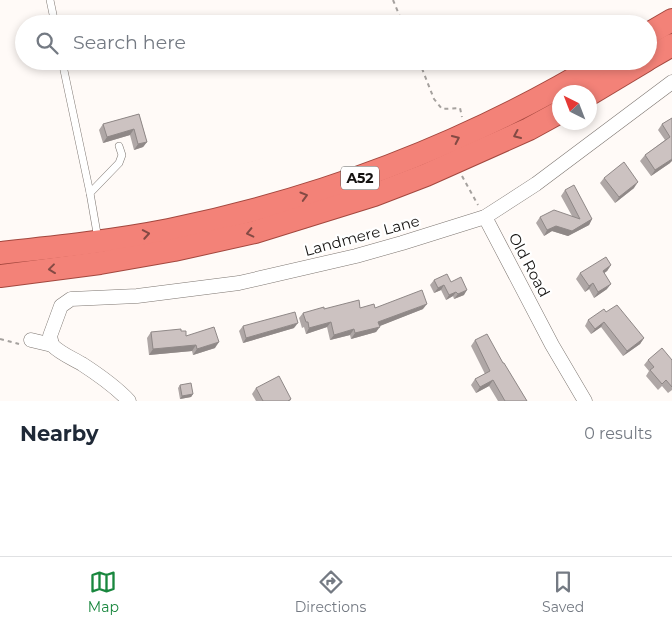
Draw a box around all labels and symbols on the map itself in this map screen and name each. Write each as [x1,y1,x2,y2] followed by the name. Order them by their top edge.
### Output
[552,85,597,130] north arrow
[513,129,522,139] one-way arrow
[451,135,460,145] one-way arrow
[341,167,379,190] road number: A52
[300,191,309,202] one-way arrow
[302,211,422,260] street label: Landmere Lane
[245,227,254,238] one-way arrow
[142,229,151,239] one-way arrow
[505,229,554,300] street label: Old Road
[48,263,56,274] one-way arrow

